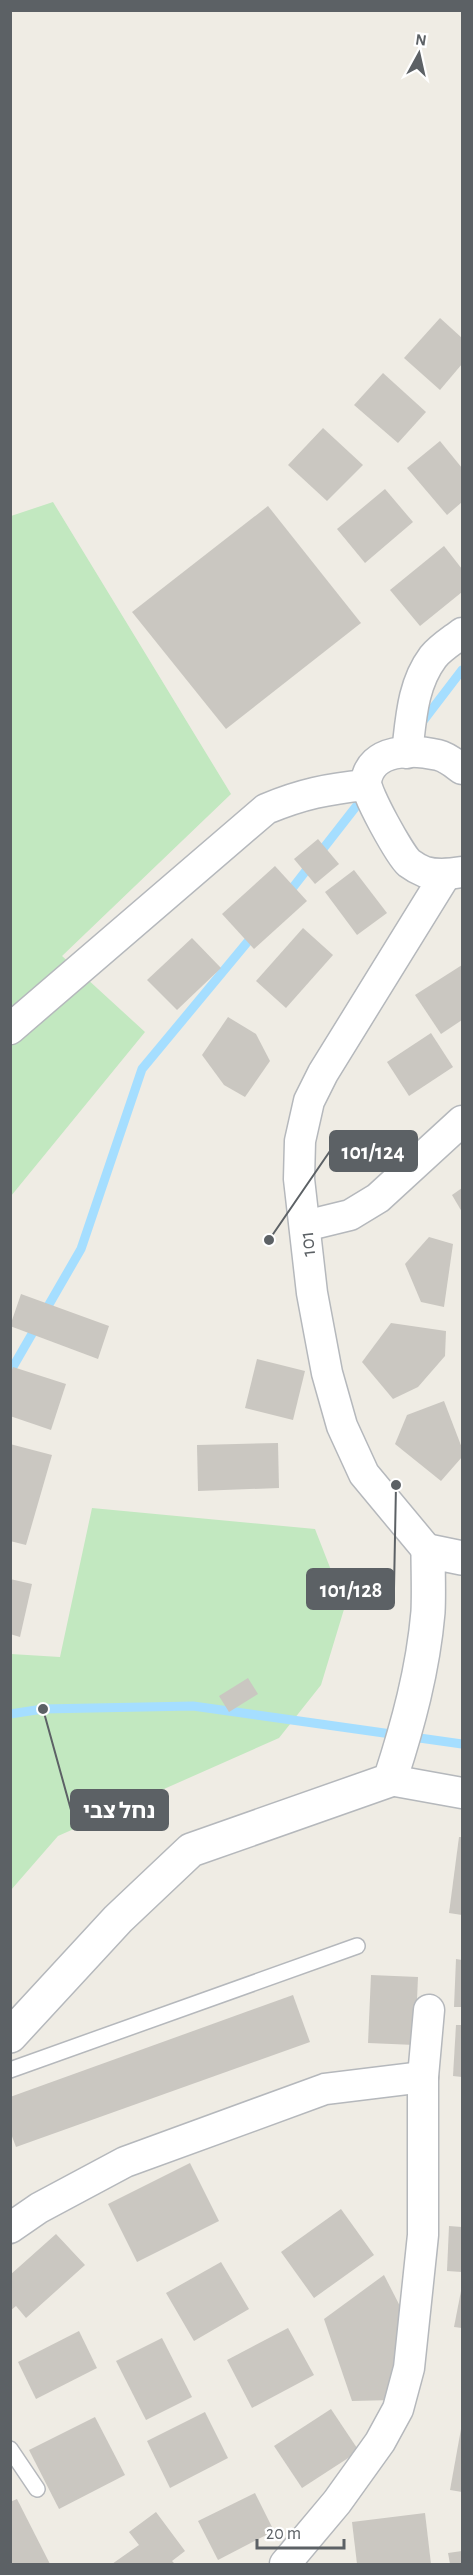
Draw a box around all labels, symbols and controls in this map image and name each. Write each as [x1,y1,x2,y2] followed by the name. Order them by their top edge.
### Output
[389,24,449,84] north arrow
[414,31,428,49] text: N
[330,1131,417,1171] callout: 101/124
[342,1141,404,1163] text: 101/124
[296,1230,319,1258] street label: 101
[307,1569,394,1609] callout: 101/128
[320,1579,382,1601] text: 101/128
[71,1790,168,1830] callout: נחל צבי
[83,1800,155,1822] text: נחל צבי
[257,2512,344,2550] scale bar
[266,2525,301,2543] text: 20 m

